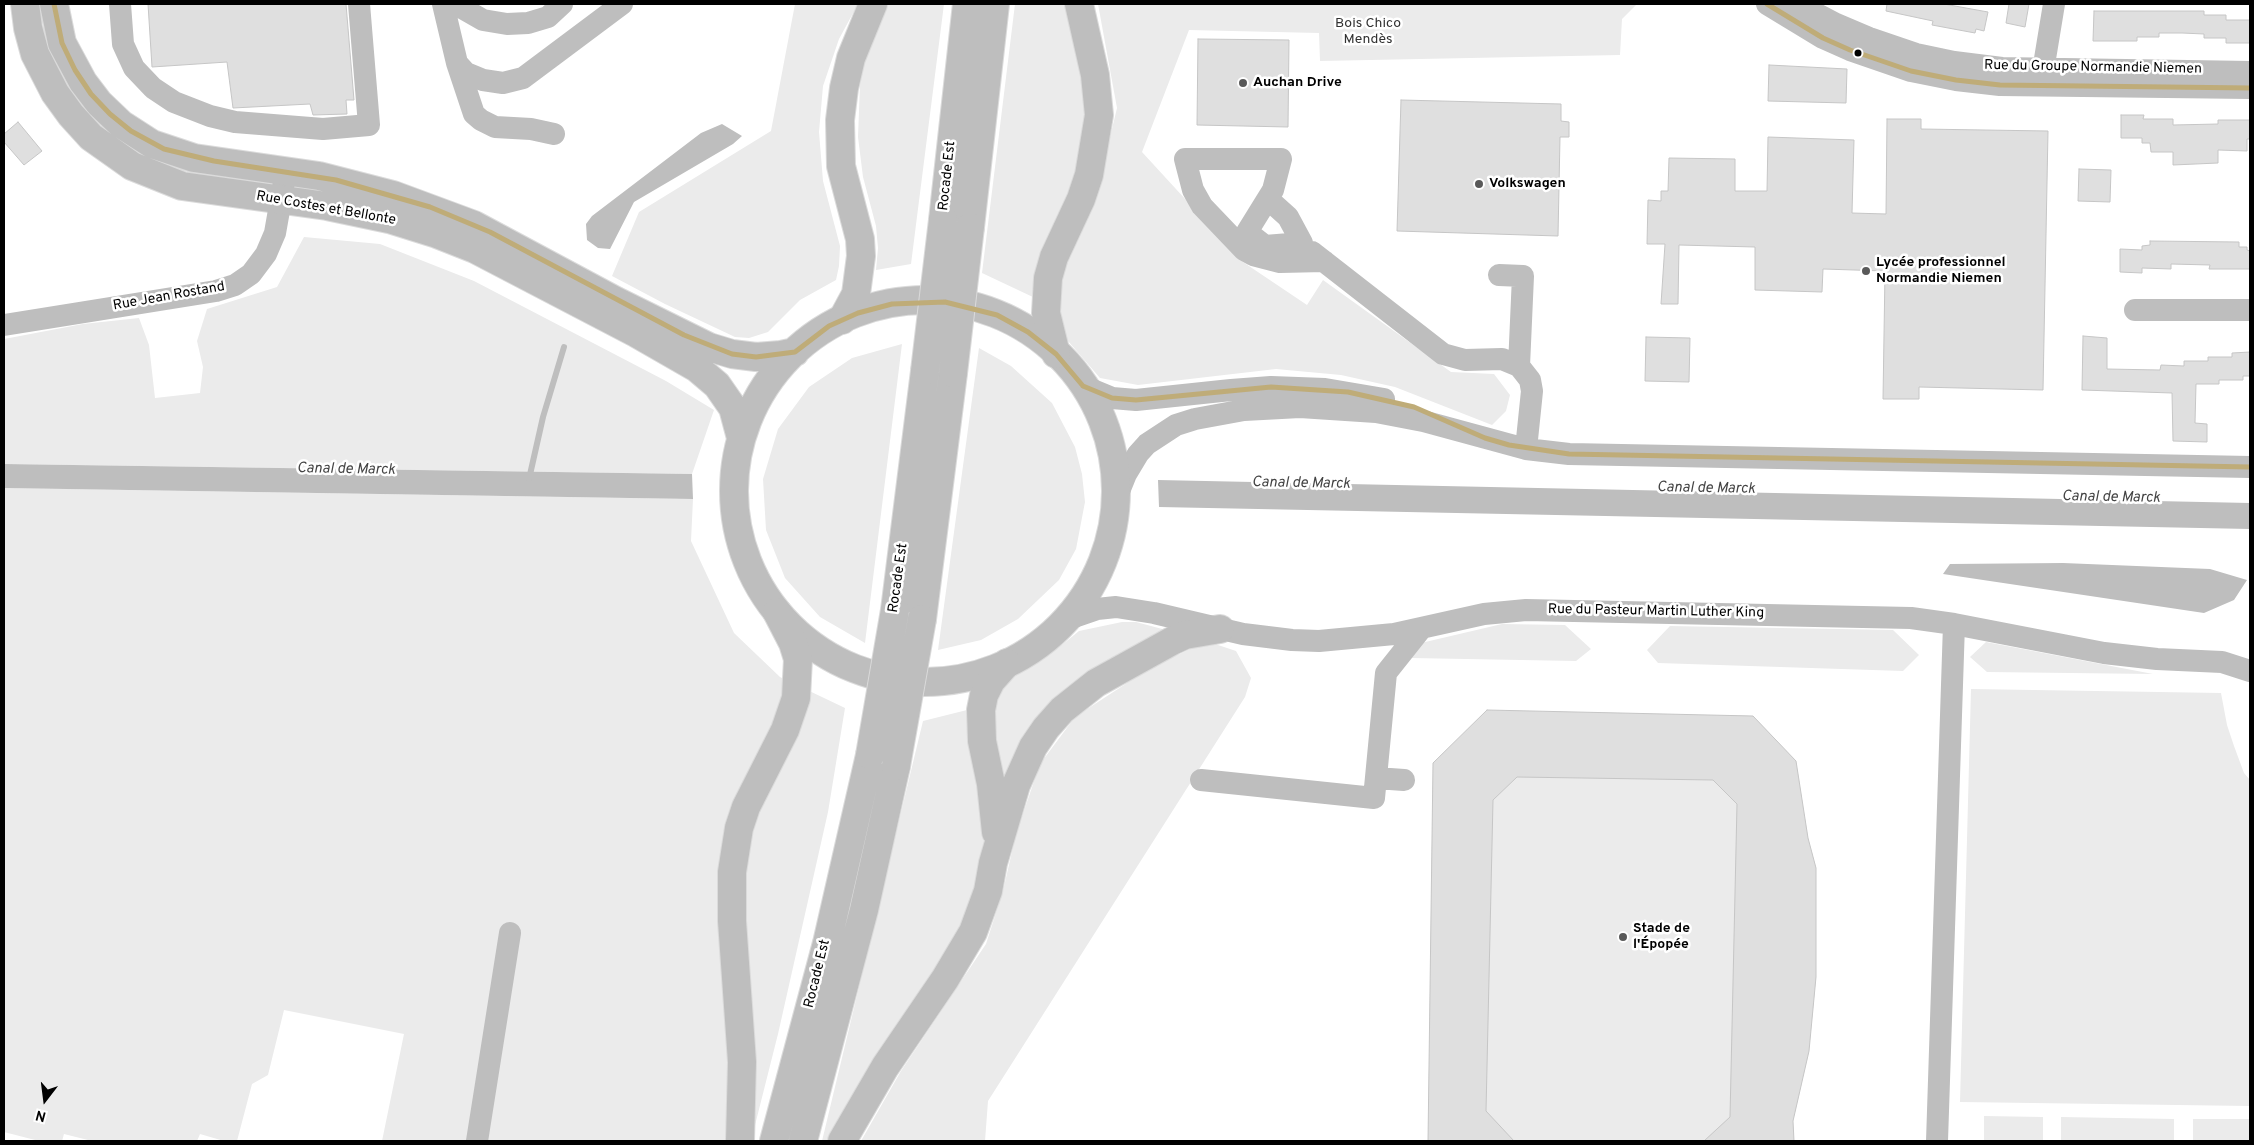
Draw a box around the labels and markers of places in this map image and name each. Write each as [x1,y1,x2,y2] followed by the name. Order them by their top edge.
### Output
[1853,48,1863,58] unlabelled marker
[1253,75,1342,91] place label: Auchan Drive
[1237,77,1249,89] marker: Auchan Drive
[1489,176,1566,192] place label: Volkswagen
[1473,178,1485,190] marker: Volkswagen
[1876,255,2006,288] place label: Lycée professionnel Normandie Niemen
[1860,265,1872,277] marker: Lycée professionnel Normandie Niemen
[1633,921,1690,954] place label: Stade de l'Épopée
[1617,931,1629,943] marker: Stade de l'Épopée

